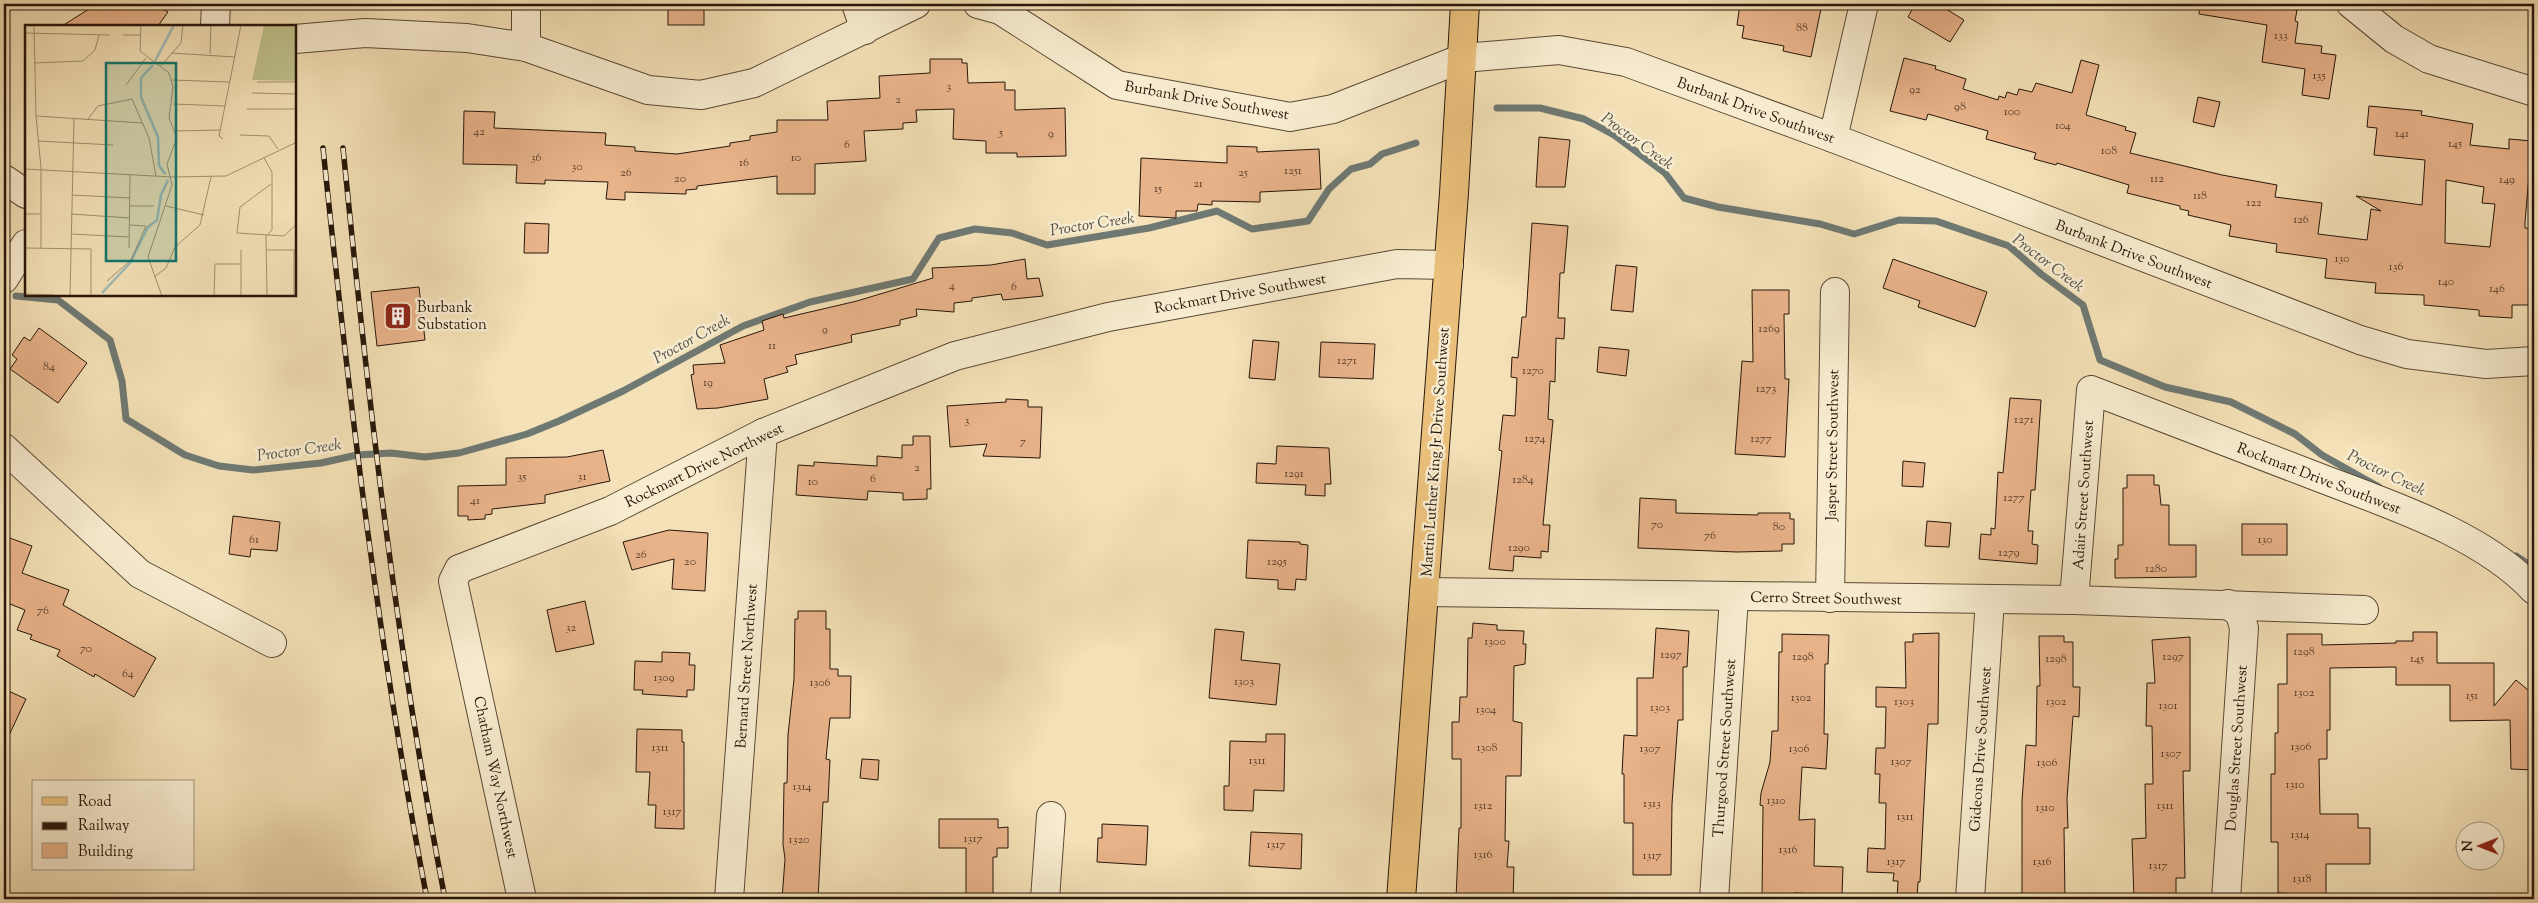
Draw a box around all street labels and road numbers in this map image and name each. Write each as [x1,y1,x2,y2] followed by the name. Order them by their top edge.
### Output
[1674,73,1837,150] street label: Burbank Drive Southwest
[1123,77,1291,126] street label: Burbank Drive Southwest
[2052,216,2215,295] street label: Burbank Drive Southwest
[1153,269,1328,320] street label: Rockmart Drive Southwest
[1417,327,1456,578] street label: Martin Luther King Jr Drive Southwest
[1822,369,1845,522] street label: Jasper Street Southwest
[622,419,787,514] street label: Rockmart Drive Northwest
[2069,419,2100,571] street label: Adair Street Southwest
[2233,438,2404,520] street label: Rockmart Drive Southwest
[731,583,764,749] street label: Bernard Street Northwest
[1750,588,1902,611] street label: Cerro Street Southwest
[1709,658,1742,838] street label: Thurgood Street Southwest
[2221,664,2254,832] street label: Douglas Street Southwest
[1965,666,1998,832] street label: Gideons Drive Southwest
[467,694,522,860] street label: Chatham Way Northwest

